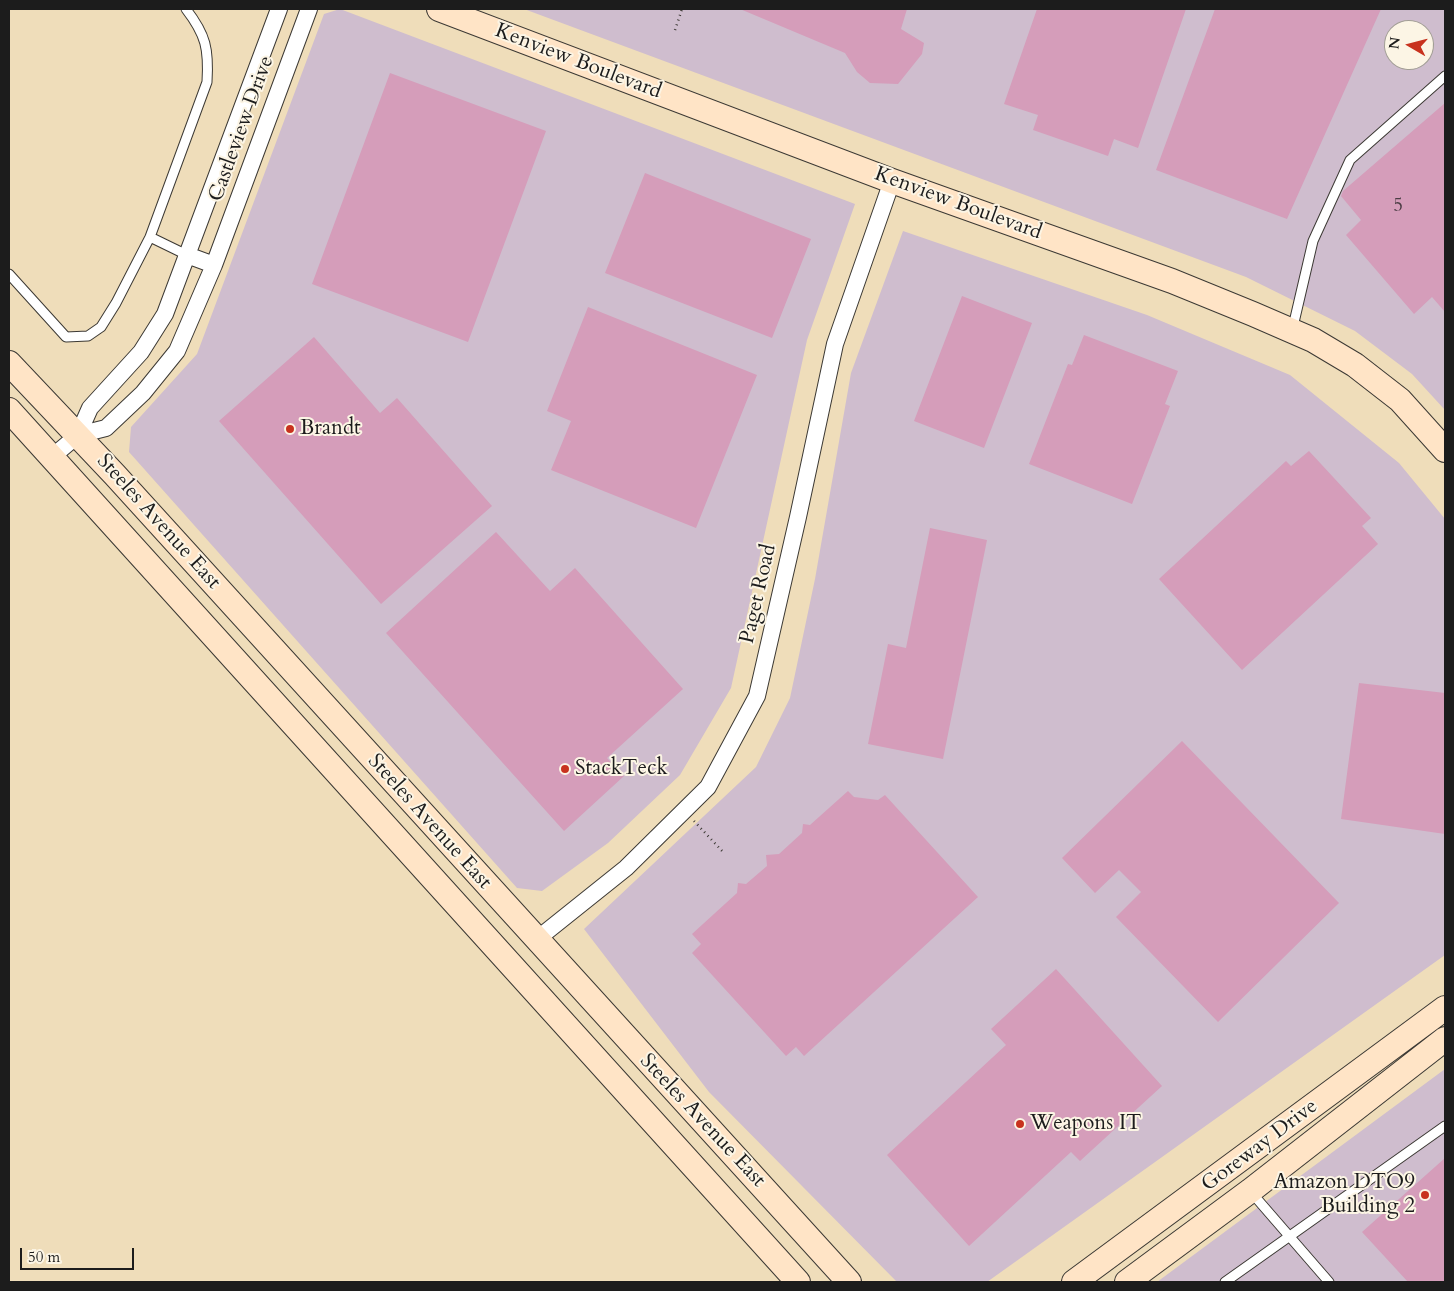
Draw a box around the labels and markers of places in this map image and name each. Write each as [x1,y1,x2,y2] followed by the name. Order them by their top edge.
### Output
[300,416,361,442] place label: Brandt
[284,423,296,435] marker: Brandt
[575,756,668,782] place label: StackTeck
[559,763,571,775] marker: StackTeck
[1030,1111,1142,1137] place label: Weapons IT
[1014,1118,1026,1130] marker: Weapons IT
[1274,1170,1415,1220] place label: Amazon DTO9 Building 2
[1419,1189,1431,1201] marker: Amazon DTO9 Building 2

